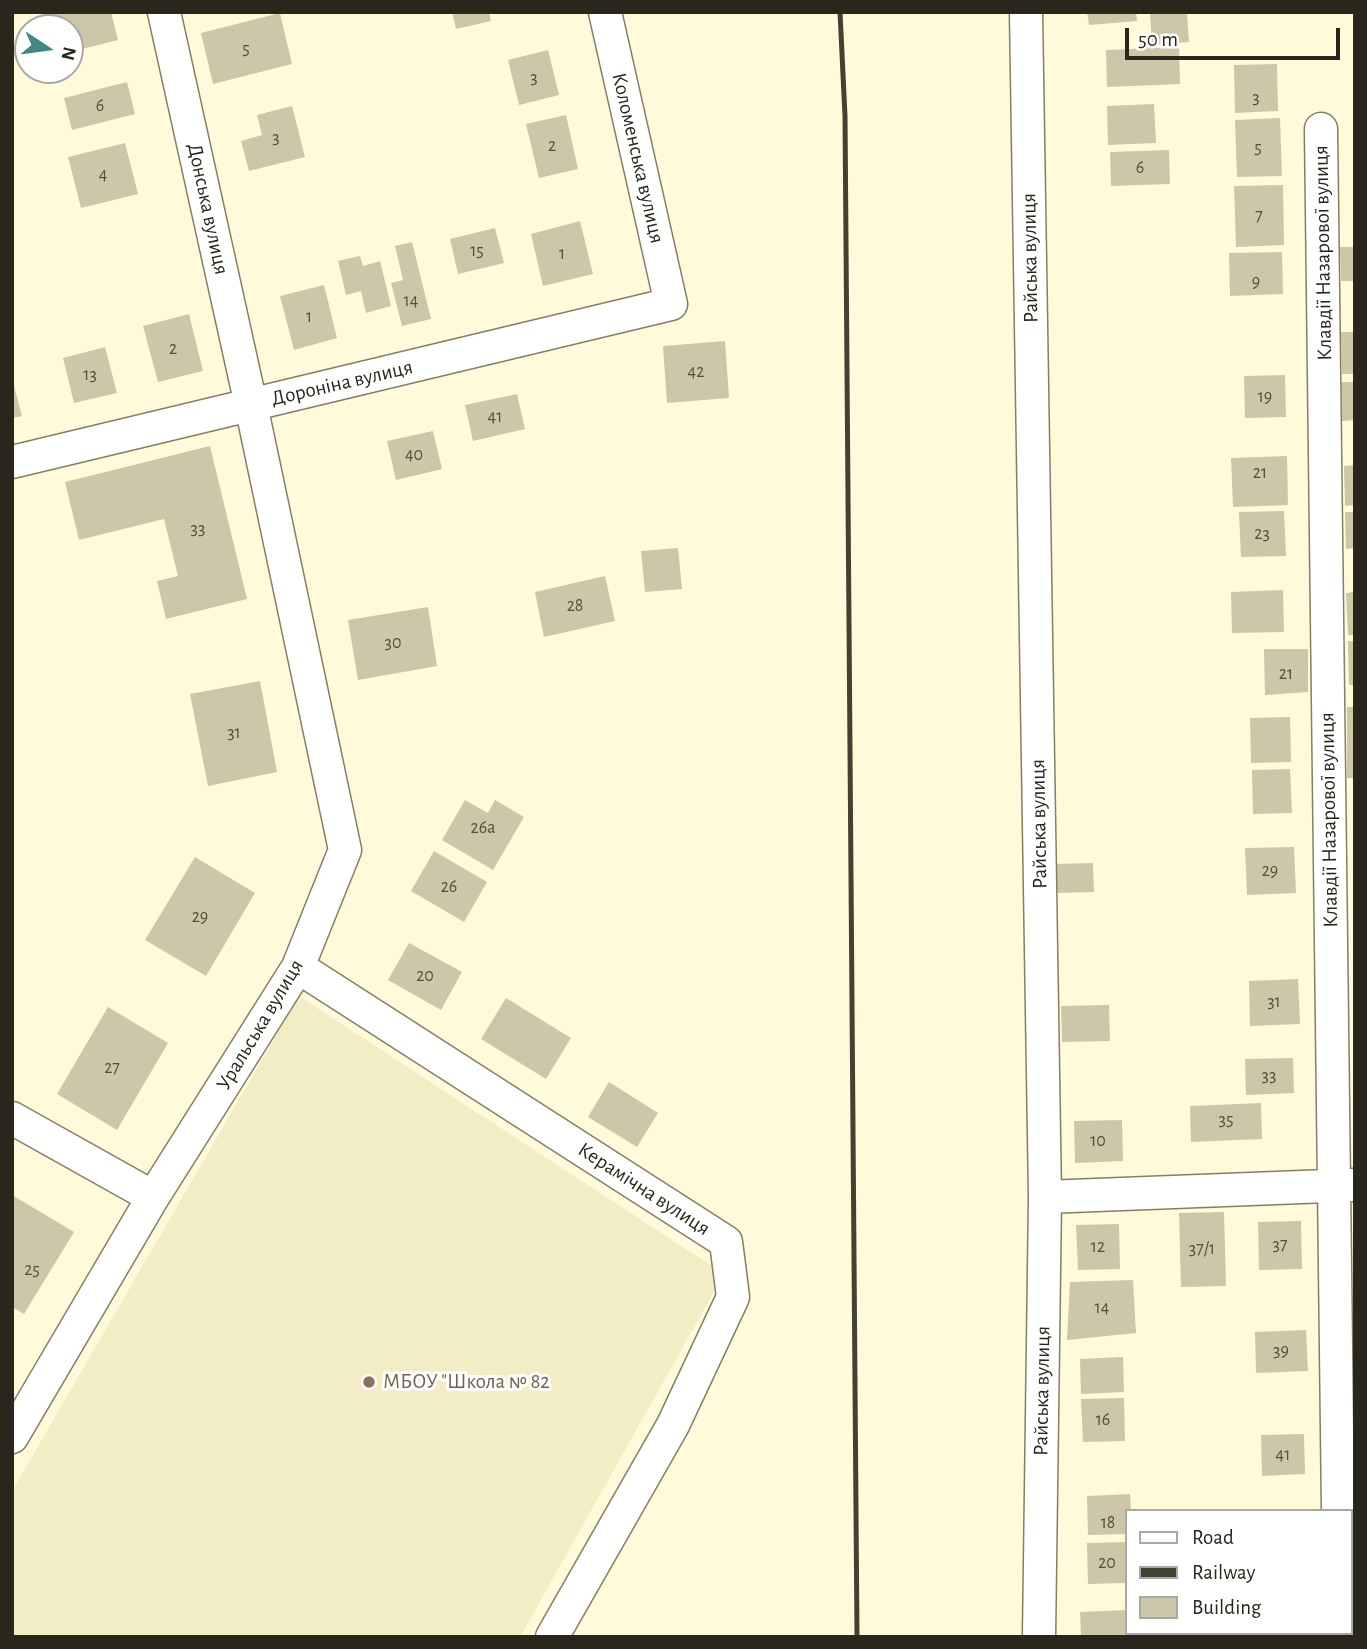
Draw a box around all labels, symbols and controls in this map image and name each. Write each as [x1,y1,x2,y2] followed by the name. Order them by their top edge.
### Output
[14,14,84,84] north arrow
[1129,14,1344,58] scale bar
[1138,29,1178,50] text: 50 m
[242,38,250,60] house number: 5
[57,45,79,62] text: N
[530,67,538,89] house number: 3
[606,70,670,246] street label: Коломенська вулиця
[1252,87,1260,109] house number: 3
[96,95,104,117] house number: 6
[272,127,280,149] house number: 3
[548,135,556,157] house number: 2
[1254,137,1262,159] house number: 5
[182,141,234,277] street label: Донська вулиця
[1309,145,1337,361] street label: Клавдії Назарової вулиця
[1136,157,1144,179] house number: 6
[99,164,107,186] house number: 4
[1016,193,1044,323] street label: Райська вулиця
[1255,205,1263,227] house number: 7
[470,240,484,262] house number: 15
[559,243,565,265] house number: 1
[1252,271,1260,293] house number: 9
[404,290,418,312] house number: 14
[306,306,312,328] house number: 1
[169,338,177,360] house number: 2
[269,354,415,412] street label: Дороніна вулиця
[688,361,704,383] house number: 42
[83,364,97,386] house number: 13
[1258,386,1272,408] house number: 19
[488,406,502,428] house number: 41
[405,444,423,466] house number: 40
[1253,462,1267,484] house number: 21
[191,518,205,540] house number: 33
[1254,523,1270,545] house number: 23
[567,595,583,617] house number: 28
[385,632,401,654] house number: 30
[1279,663,1293,685] house number: 21
[1315,712,1343,928] street label: Клавдії Назарової вулиця
[227,722,241,744] house number: 31
[1025,759,1053,889] street label: Райська вулиця
[471,817,495,839] house number: 26а
[1262,860,1278,882] house number: 29
[441,876,457,898] house number: 26
[192,906,208,928] house number: 29
[211,955,309,1095] street label: Уральська вулиця
[416,965,434,987] house number: 20
[1267,991,1281,1013] house number: 31
[104,1057,120,1079] house number: 27
[1262,1065,1276,1087] house number: 33
[1219,1109,1233,1131] house number: 35
[1090,1130,1106,1152] house number: 10
[573,1137,715,1241] street label: Керамічна вулиця
[1273,1234,1287,1256] house number: 37
[1091,1236,1105,1258] house number: 12
[1189,1238,1215,1260] house number: 37/1
[24,1259,40,1281] house number: 25
[1095,1297,1109,1319] house number: 14
[1028,1326,1056,1456] street label: Райська вулиця
[1273,1340,1289,1362] house number: 39
[383,1369,550,1395] place label: МБОУ "Школа № 82
[361,1374,377,1390] marker: МБОУ "Школа № 82
[1096,1409,1110,1431] house number: 16
[1276,1444,1290,1466] house number: 41
[1126,1509,1353,1635] legend
[1101,1512,1115,1534] house number: 18
[1192,1527,1234,1548] text: Road
[1098,1552,1116,1574] house number: 20
[1192,1562,1255,1583] text: Railway
[1192,1597,1261,1618] text: Building

